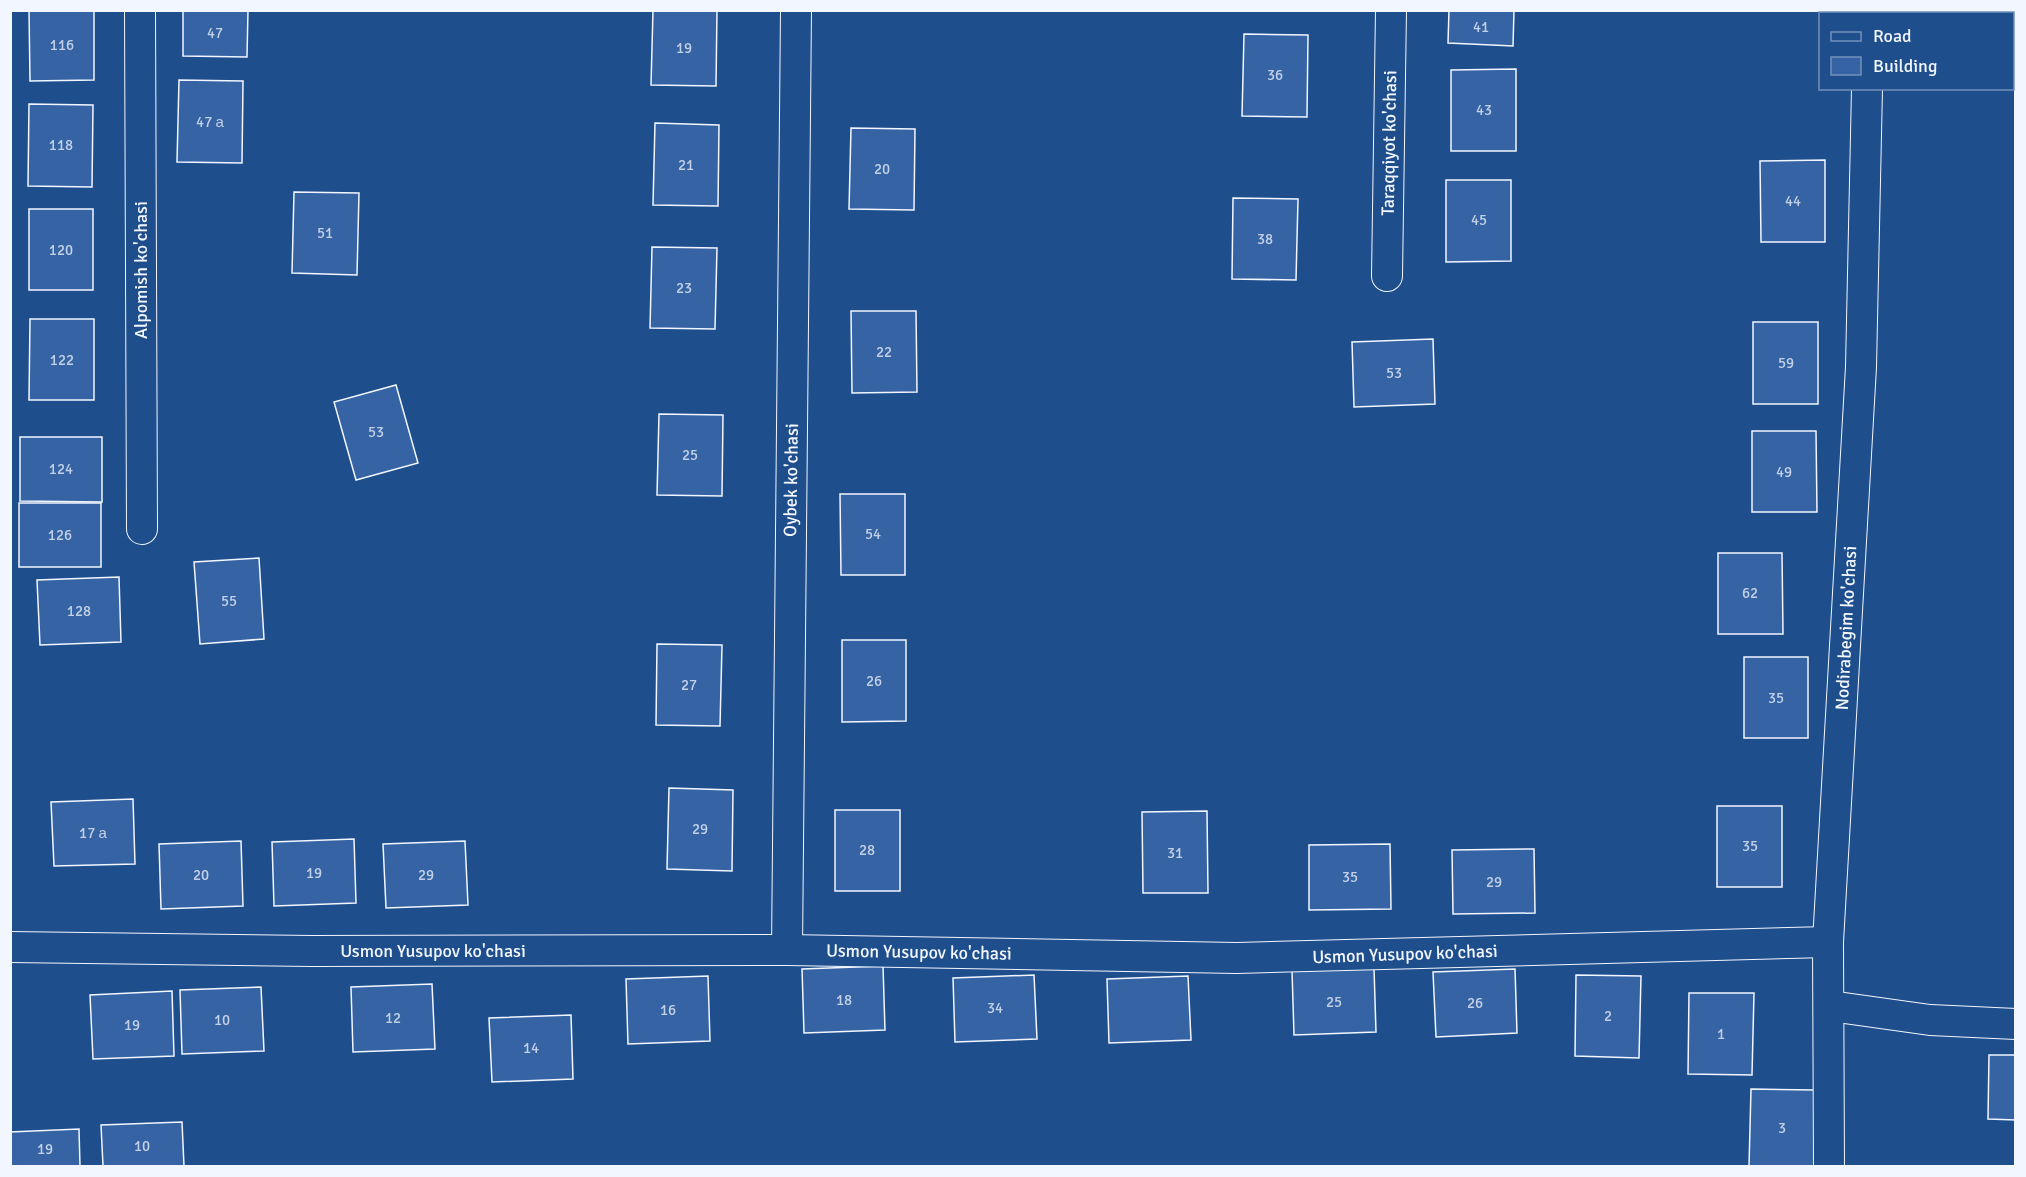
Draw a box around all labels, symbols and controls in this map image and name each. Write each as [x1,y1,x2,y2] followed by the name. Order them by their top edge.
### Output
[1819,12,2014,90] legend
[1473,18,1489,36] house number: 41
[207,24,223,42] house number: 47
[1873,25,1912,47] text: Road
[50,36,74,54] house number: 116
[676,39,692,57] house number: 19
[1873,55,1937,77] text: Building
[1267,66,1283,84] house number: 36
[1377,70,1401,216] street label: Taraqqiyot ko'chasi
[1476,101,1492,119] house number: 43
[196,113,225,131] house number: 47 а
[49,136,73,154] house number: 118
[678,156,694,174] house number: 21
[874,160,890,178] house number: 20
[1785,192,1801,210] house number: 44
[130,201,152,339] street label: Alpomish ko'chasi
[1471,211,1487,229] house number: 45
[317,224,333,242] house number: 51
[1257,230,1273,248] house number: 38
[49,241,73,259] house number: 120
[676,279,692,297] house number: 23
[876,343,892,361] house number: 22
[50,351,74,369] house number: 122
[1778,354,1794,372] house number: 59
[1386,364,1402,382] house number: 53
[368,423,384,441] house number: 53
[779,423,803,537] street label: Oybek ko'chasi
[682,446,698,464] house number: 25
[49,460,73,478] house number: 124
[1776,463,1792,481] house number: 49
[865,525,881,543] house number: 54
[48,526,72,544] house number: 126
[1831,545,1861,711] street label: Nodirabegim ko'chasi
[1742,584,1758,602] house number: 62
[221,592,237,610] house number: 55
[67,602,91,620] house number: 128
[866,672,882,690] house number: 26
[681,676,697,694] house number: 27
[1768,689,1784,707] house number: 35
[692,820,708,838] house number: 29
[79,824,108,842] house number: 17 а
[1742,837,1758,855] house number: 35
[859,841,875,859] house number: 28
[1167,844,1183,862] house number: 31
[306,864,322,882] house number: 19
[193,866,209,884] house number: 20
[418,866,434,884] house number: 29
[1342,868,1358,886] house number: 35
[1486,873,1502,891] house number: 29
[826,939,1012,965] street label: Usmon Yusupov ko'chasi
[340,940,526,962] street label: Usmon Yusupov ko'chasi
[1312,940,1498,968] street label: Usmon Yusupov ko'chasi
[836,991,852,1009] house number: 18
[1326,993,1342,1011] house number: 25
[1467,994,1483,1012] house number: 26
[987,999,1003,1017] house number: 34
[660,1001,676,1019] house number: 16
[1604,1007,1612,1025] house number: 2
[385,1009,401,1027] house number: 12
[214,1011,230,1029] house number: 10
[124,1016,140,1034] house number: 19
[1717,1025,1725,1043] house number: 1
[523,1039,539,1057] house number: 14
[1778,1119,1786,1137] house number: 3
[134,1137,150,1155] house number: 10
[37,1140,53,1158] house number: 19

